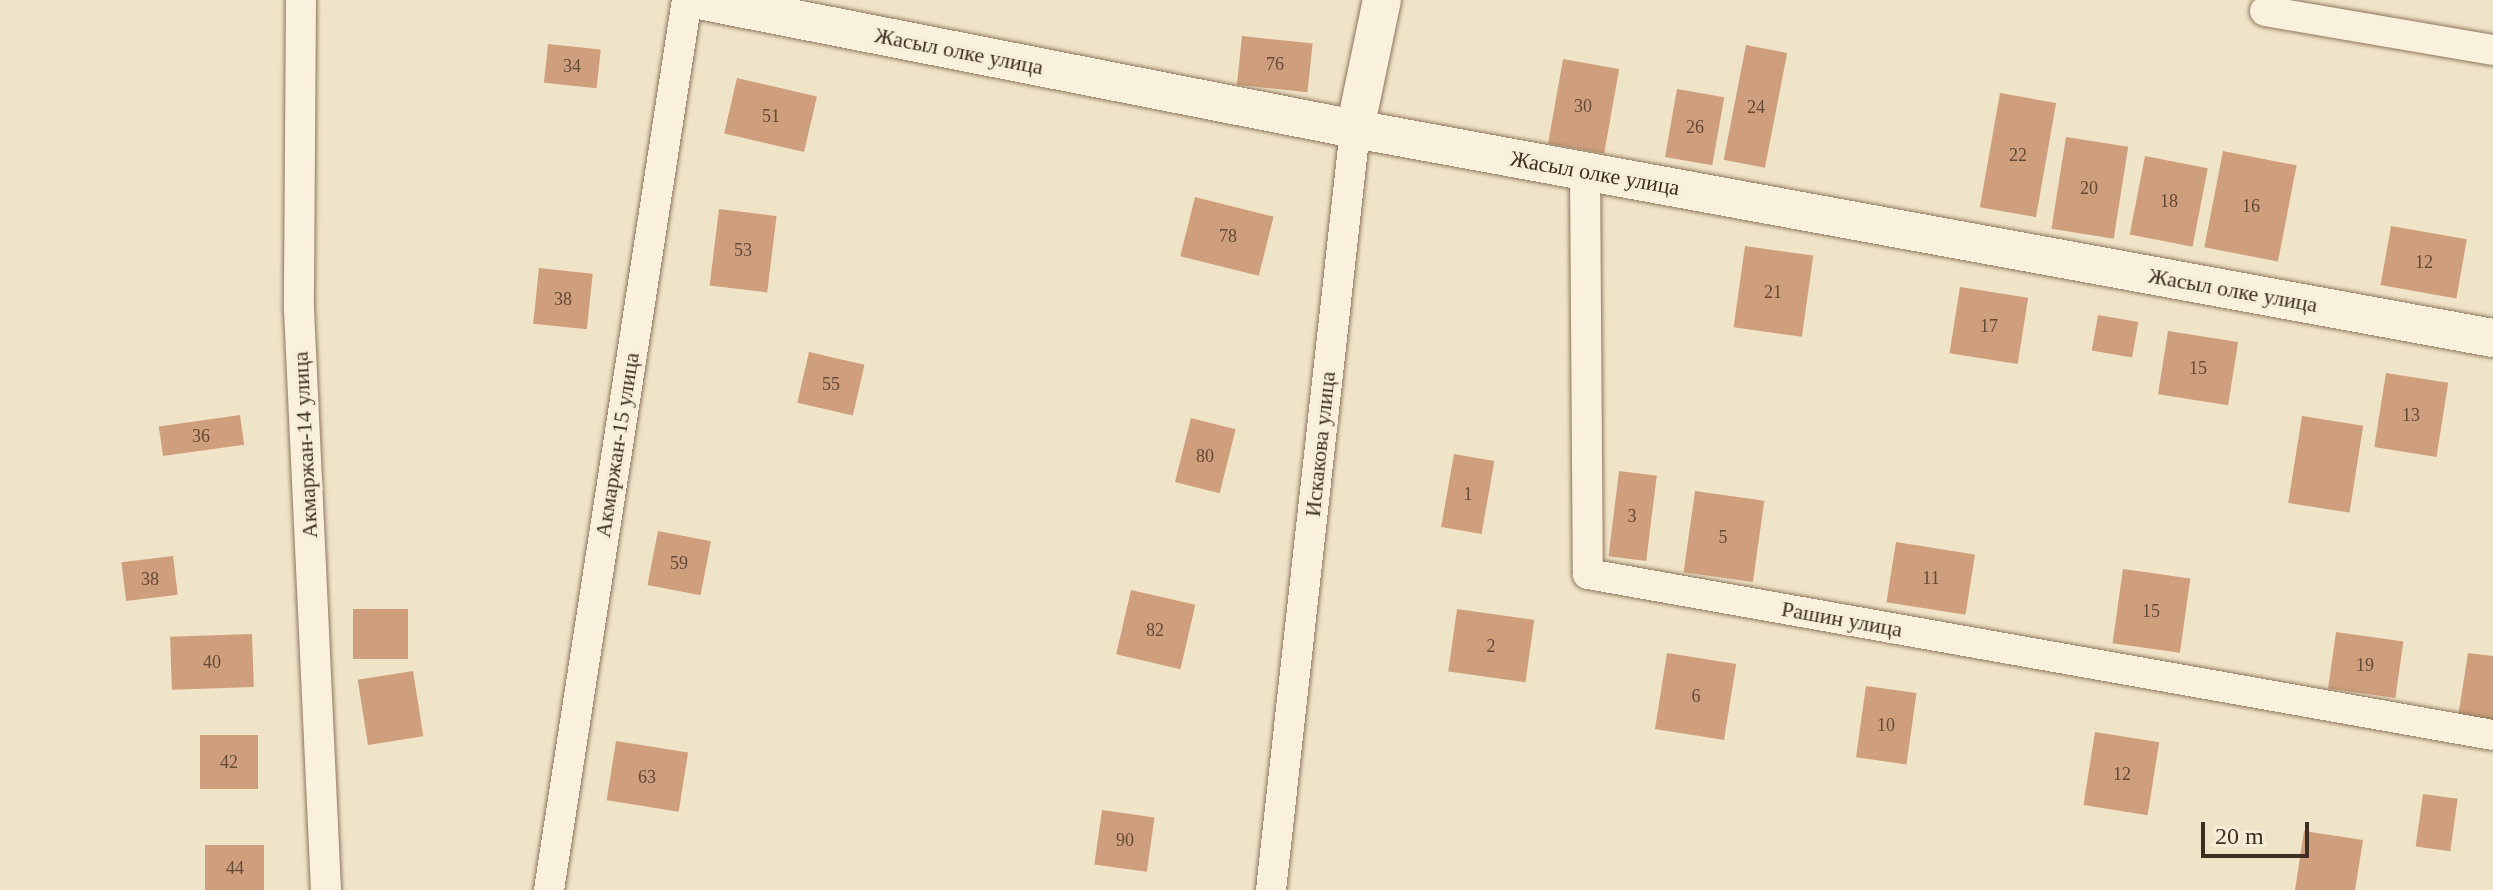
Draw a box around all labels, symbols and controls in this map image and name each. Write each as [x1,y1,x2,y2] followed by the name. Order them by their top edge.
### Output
[872,22,1046,80] street label: Жасыл олке улица
[1266,53,1284,75] house number: 76
[563,55,581,77] house number: 34
[1574,95,1592,117] house number: 30
[1747,96,1765,118] house number: 24
[762,105,780,127] house number: 51
[1686,116,1704,138] house number: 26
[2009,144,2027,166] house number: 22
[1508,145,1682,201] street label: Жасыл олке улица
[2080,177,2098,199] house number: 20
[2160,190,2178,212] house number: 18
[2242,195,2260,217] house number: 16
[1219,225,1237,247] house number: 78
[734,239,752,261] house number: 53
[2415,251,2433,273] house number: 12
[2146,262,2320,318] street label: Жасыл олке улица
[1764,281,1782,303] house number: 21
[554,288,572,310] house number: 38
[1980,315,1998,337] house number: 17
[287,351,323,539] street label: Акмаржан-14 улица
[589,351,645,539] street label: Акмаржан-15 улица
[2189,357,2207,379] house number: 15
[1299,370,1341,518] street label: Искакова улица
[822,373,840,395] house number: 55
[2402,404,2420,426] house number: 13
[192,425,210,447] house number: 36
[1196,445,1214,467] house number: 80
[1464,483,1472,505] house number: 1
[1628,505,1636,527] house number: 3
[1718,526,1728,548] house number: 5
[670,552,688,574] house number: 59
[1922,567,1940,589] house number: 11
[141,568,159,590] house number: 38
[1779,595,1905,643] street label: Рашин улица
[2142,600,2160,622] house number: 15
[1146,619,1164,641] house number: 82
[1486,635,1496,657] house number: 2
[203,651,221,673] house number: 40
[2356,654,2374,676] house number: 19
[1692,685,1700,707] house number: 6
[1877,714,1895,736] house number: 10
[220,751,238,773] house number: 42
[2113,763,2131,785] house number: 12
[638,766,656,788] house number: 63
[2205,806,2313,856] scale bar
[2215,823,2264,849] text: 20 m
[1116,829,1134,851] house number: 90
[226,857,244,879] house number: 44

